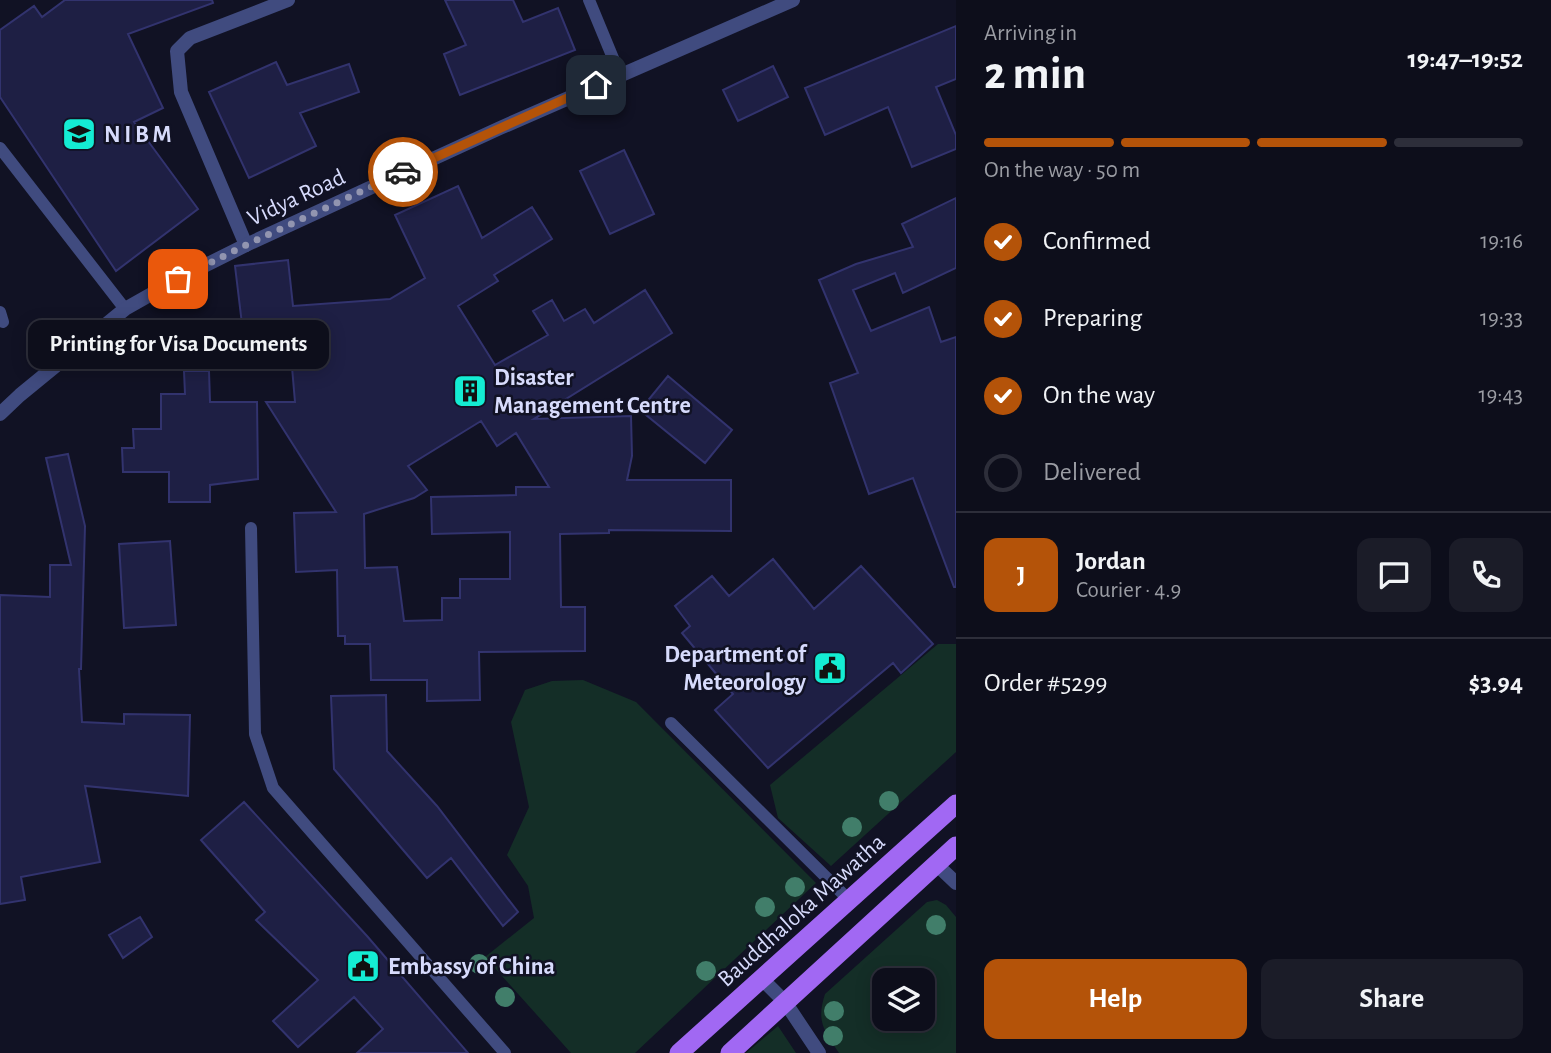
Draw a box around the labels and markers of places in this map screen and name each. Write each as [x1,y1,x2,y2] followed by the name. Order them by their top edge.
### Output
[566,55,626,115] pin
[60,115,98,153] school or university icon: N I B M
[104,123,172,147] place label: N I B M
[148,249,208,309] pin
[27,321,328,370] callout: Printing for Visa Documents
[494,366,691,418] place label: Disaster Management Centre
[451,372,489,410] building icon: Disaster Management Centre
[664,643,808,695] place label: Department of Meteorology
[811,649,849,687] public building icon: Department of Meteorology
[344,947,382,985] public building icon: Embassy of China
[388,955,555,979] place label: Embassy of China

